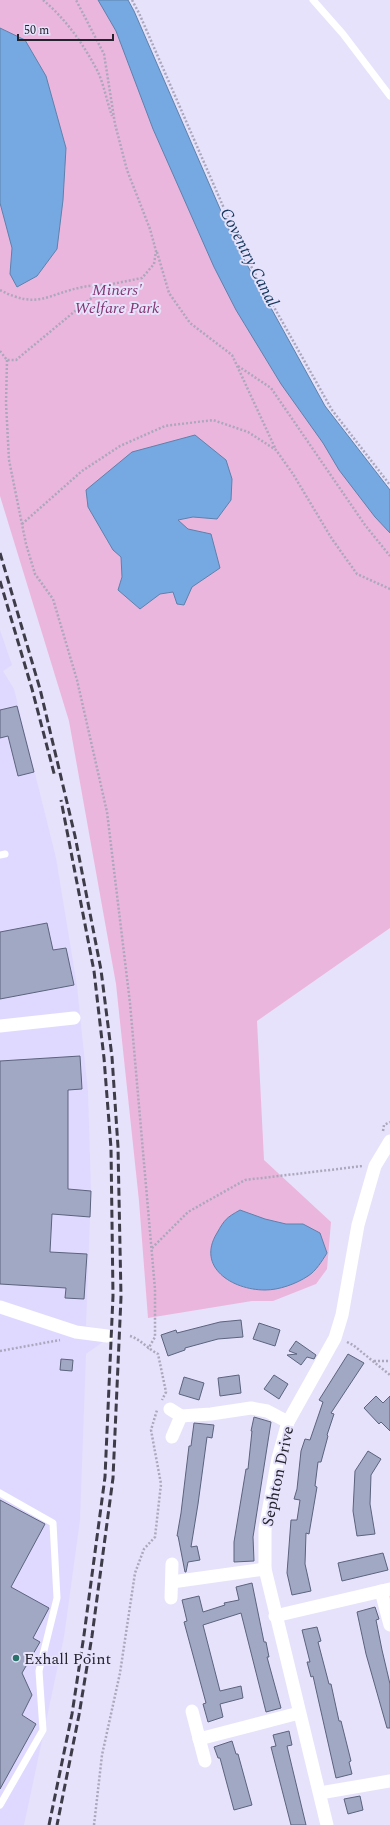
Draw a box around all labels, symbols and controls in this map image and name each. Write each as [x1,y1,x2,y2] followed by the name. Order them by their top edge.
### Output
[18,16,113,42] scale bar
[24,21,49,40] text: 50 m
[213,203,286,312] water label: Coventry Canal
[74,278,160,320] park label: Miners' Welfare Park
[256,1424,300,1528] street label: Sephton Drive
[24,1647,112,1671] place label: Exhall Point
[11,1653,21,1663] marker: Exhall Point

